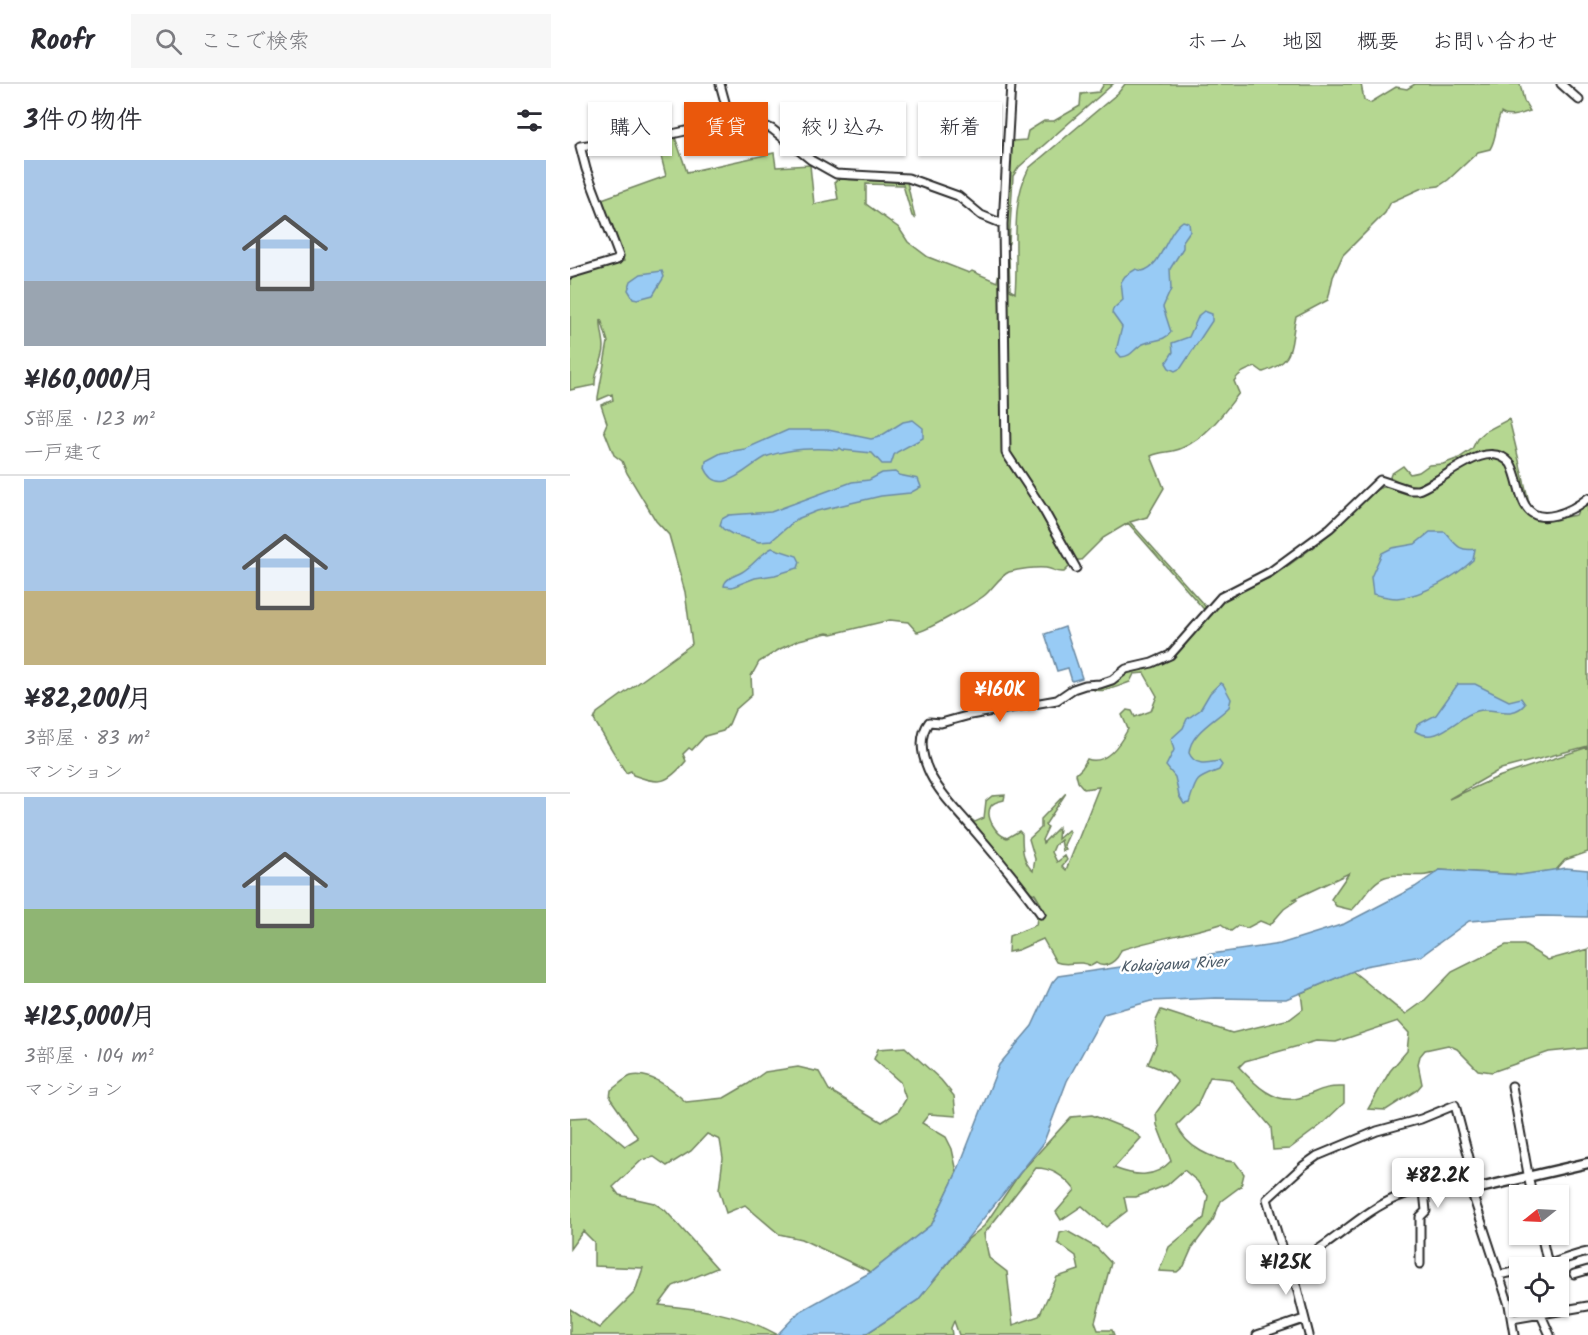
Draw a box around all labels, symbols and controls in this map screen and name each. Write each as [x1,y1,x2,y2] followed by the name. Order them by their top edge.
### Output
[131,14,551,68] search box
[30,19,95,64] text: Roofr
[152,25,185,58] icon: search
[200,25,310,60] text: ここで検索
[1187,26,1249,59] text: ホーム
[1282,26,1324,59] text: 地図
[1357,26,1399,59] text: 概要
[1432,26,1558,59] text: お問い合わせ
[24,100,142,142] text: 3件の物件
[588,102,672,156] chip: 購入
[684,102,768,156] chip: 賃貸
[780,102,906,156] chip: 絞り込み
[918,102,1002,156] chip: 新着
[513,104,546,137] icon: filters
[231,199,339,307] icon: home
[24,360,155,402] text: ¥160,000/月
[24,404,155,436] text: 5部屋 · 123 m²
[24,438,104,470] text: 一戸建て
[231,518,339,626] icon: home
[958,672,1042,723] pin: ¥160K
[974,675,1026,707] text: ¥160K
[24,679,152,721] text: ¥82,200/月
[24,723,150,755] text: 3部屋 · 83 m²
[24,757,123,789] text: マンション
[231,836,339,944] icon: home
[1120,950,1232,980] water label: Kokaigawa River
[24,997,156,1039] text: ¥125,000/月
[24,1041,154,1073] text: 3部屋 · 104 m²
[24,1075,123,1107] text: マンション
[1389,1158,1487,1209] pin: ¥82.2K
[1406,1161,1470,1193] text: ¥82.2K
[1509,1185,1569,1245] north arrow
[1509,1185,1569,1317] map controls
[1244,1245,1328,1296] pin: ¥125K
[1260,1248,1312,1280] text: ¥125K
[1509,1257,1569,1317] button: locate

